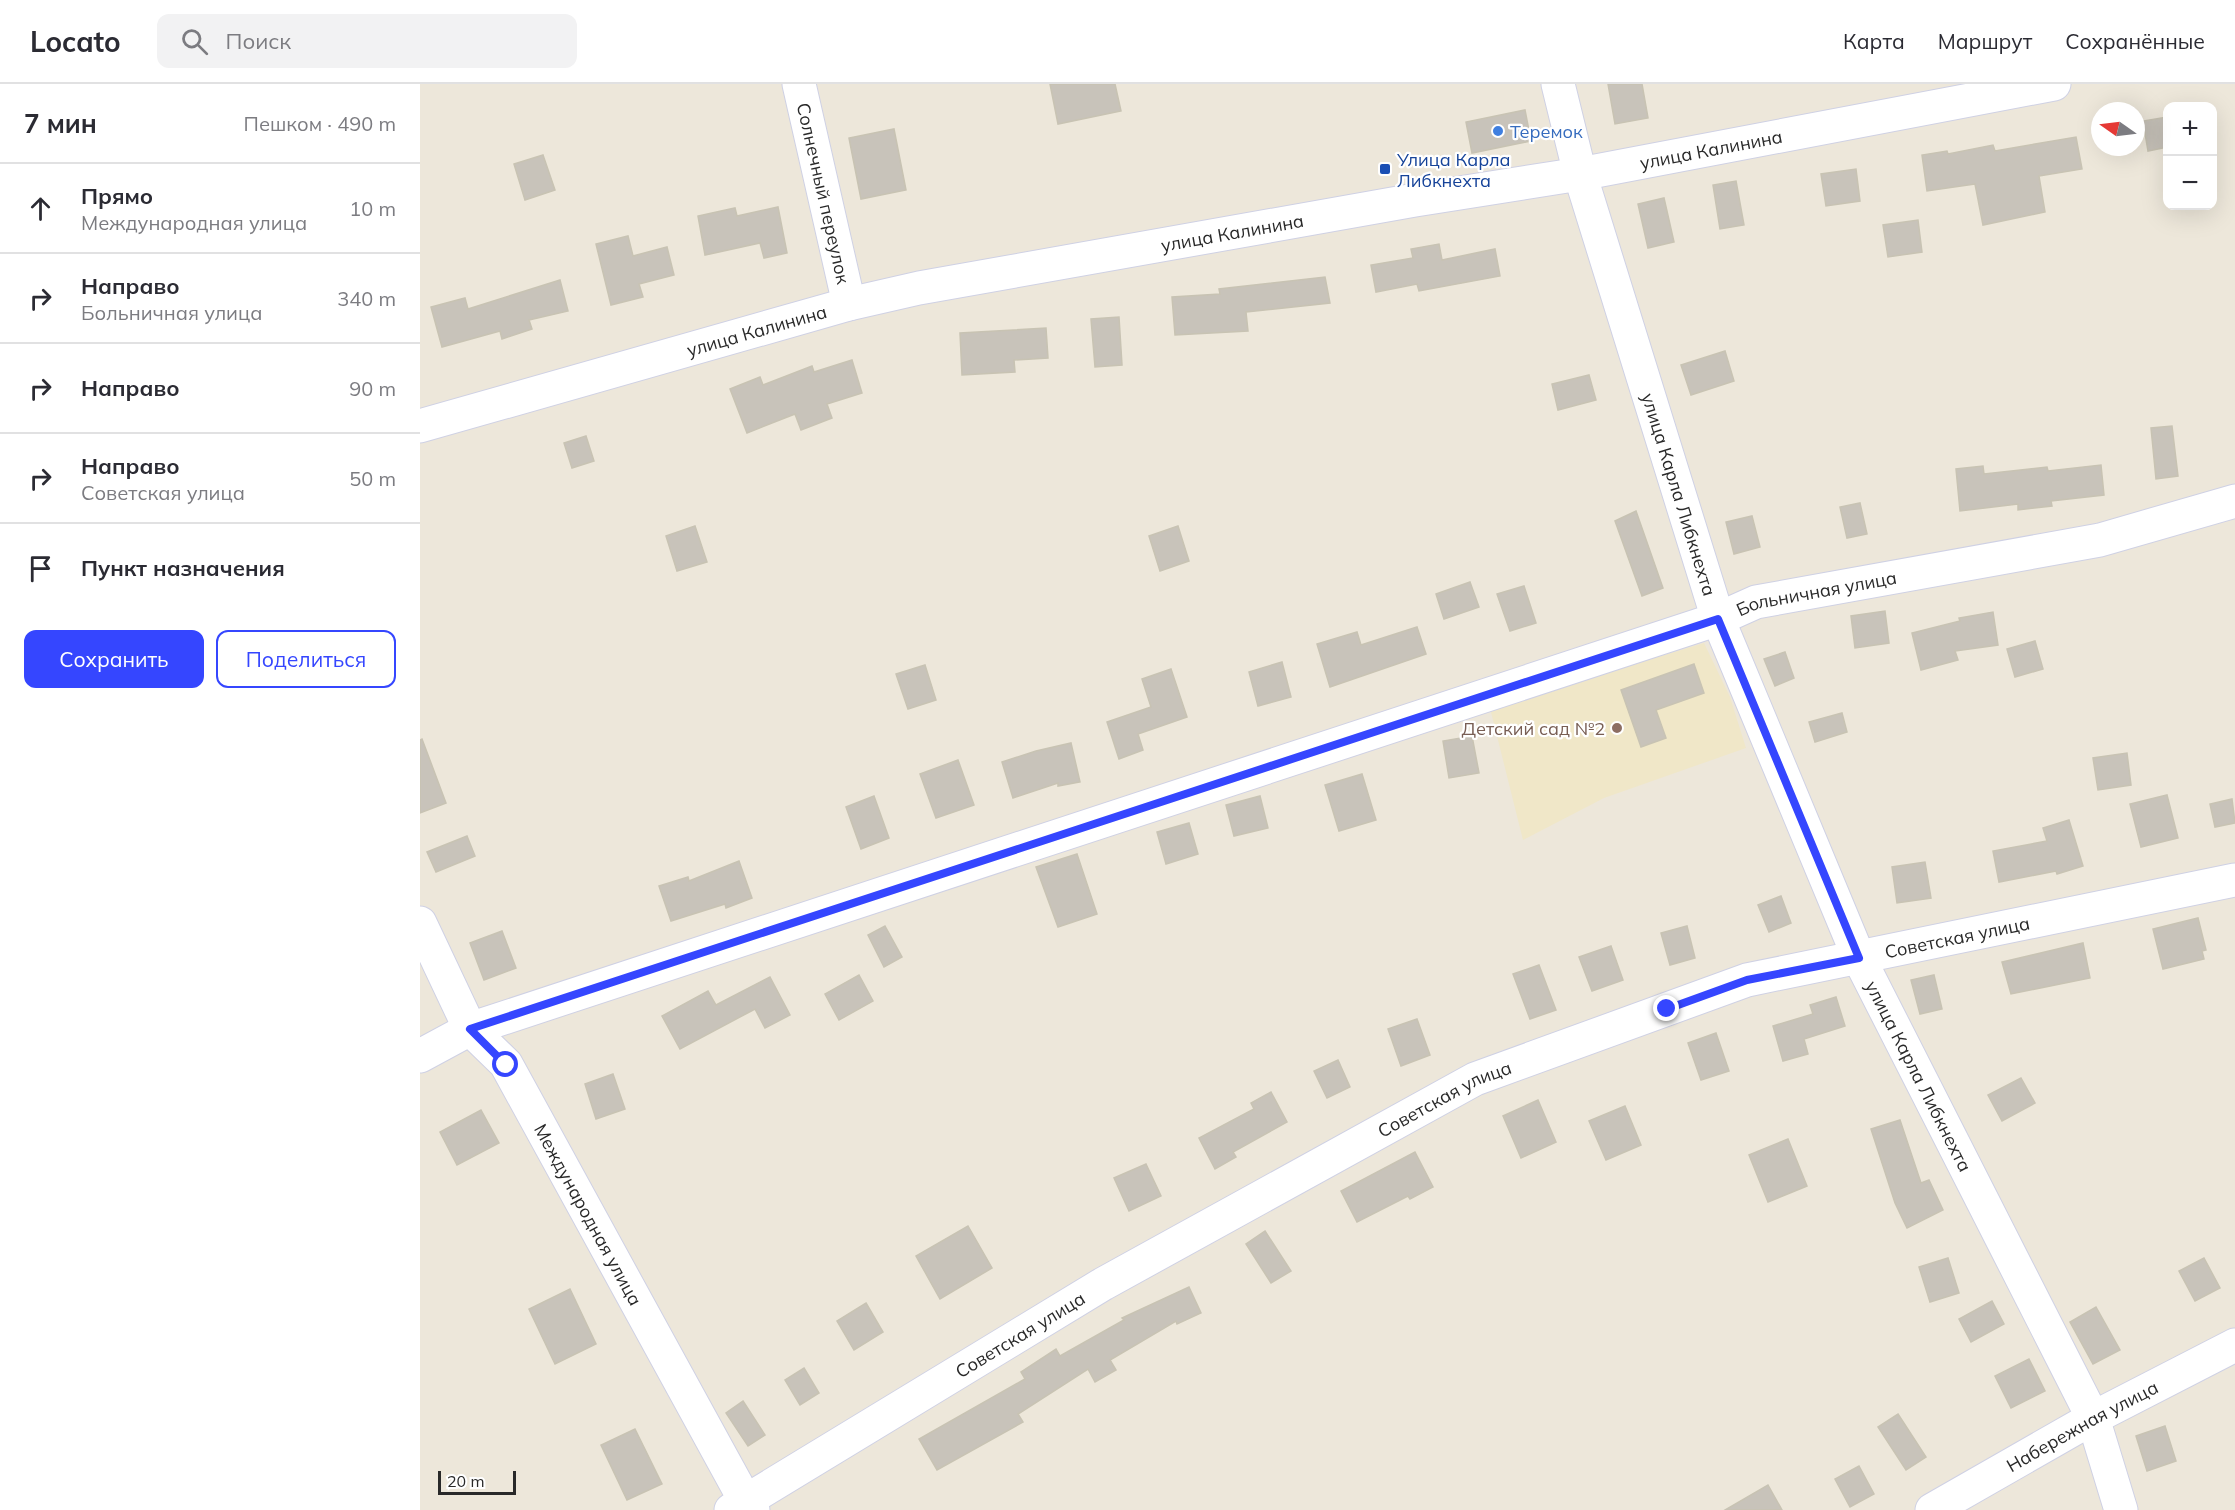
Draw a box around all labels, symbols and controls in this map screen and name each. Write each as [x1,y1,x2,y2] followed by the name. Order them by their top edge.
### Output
[157,14,577,68] search box
[30,24,121,59] text: Locato
[178,25,211,58] icon: search
[226,27,291,55] text: Поиск
[1843,28,1905,54] text: Карта
[1938,28,2032,54] text: Маршрут
[2065,28,2205,54] text: Сохранённые
[792,100,856,286] street label: Солнечный переулок
[2091,102,2145,156] north arrow
[2163,102,2217,210] map controls
[2163,102,2217,156] button: +
[24,107,97,140] text: 7 мин
[244,111,396,136] text: Пешком · 490 m
[1510,120,1583,143] place label: Теремок
[1491,124,1505,138] marker: Теремок
[1638,124,1784,174] street label: улица Калинина
[1396,148,1511,192] place label: Улица Карла Либкнехта
[2163,156,2217,210] button: −
[1378,162,1392,176] marker: Улица Карла Либкнехта
[81,182,153,210] text: Прямо
[24,192,57,225] icon: ahead
[349,196,396,221] text: 10 m
[1159,208,1305,256] street label: улица Калинина
[81,210,307,235] text: Международная улица
[81,272,179,300] text: Направо
[24,282,57,315] icon: right
[337,286,396,311] text: 340 m
[684,299,829,361] street label: улица Калинина
[81,300,262,325] text: Больничная улица
[24,372,57,405] icon: right
[81,374,179,402] text: Направо
[349,376,396,401] text: 90 m
[1637,390,1722,599] street label: улица Карла Либкнехта
[81,452,179,480] text: Направо
[24,462,57,495] icon: right
[349,466,396,491] text: 50 m
[81,480,245,505] text: Советская улица
[24,552,57,585] icon: arrive
[81,554,285,582] text: Пункт назначения
[1732,565,1898,621] street label: Больничная улица
[24,630,204,688] button: Сохранить
[216,630,396,688] button: Поделиться
[1461,717,1605,740] place label: Детский сад №2
[1610,721,1624,735] marker: Детский сад №2
[1883,911,2032,963] street label: Советская улица
[1861,977,1977,1175] street label: улица Карла Либкнехта
[1653,995,1679,1021] route end
[492,1051,518,1077] route start
[1373,1055,1514,1142] street label: Советская улица
[529,1120,647,1309] street label: Международная улица
[951,1286,1089,1383] street label: Советская улица
[2002,1375,2162,1477] street label: Набережная улица
[438,1468,516,1496] scale bar
[447,1471,484,1491] text: 20 m

